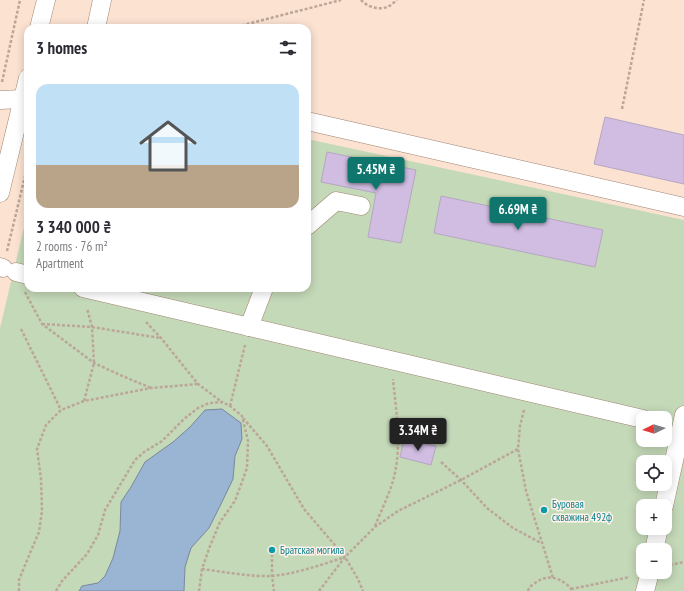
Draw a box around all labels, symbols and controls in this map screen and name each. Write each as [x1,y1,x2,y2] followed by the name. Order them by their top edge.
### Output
[36,37,87,59] text: 3 homes
[277,37,299,59] icon: filters
[132,110,204,182] icon: home
[339,157,413,191] pin: 5.45M ₴
[357,161,395,178] text: 5.45M ₴
[481,197,555,231] pin: 6.69M ₴
[499,201,537,218] text: 6.69M ₴
[36,216,111,238] text: 3 340 000 ₴
[36,238,108,255] text: 2 rooms · 76 m²
[36,255,84,272] text: Apartment
[636,411,672,447] north arrow
[636,411,672,579] map controls
[381,418,455,452] pin: 3.34M ₴
[399,422,437,439] text: 3.34M ₴
[636,455,672,491] button: locate
[552,497,612,524] place label: Буровая скважина 492ф
[636,499,672,535] button: +
[539,505,549,515] marker: Буровая скважина 492ф
[280,543,344,557] place label: Братская могила
[636,543,672,579] button: −
[267,545,277,555] marker: Братская могила

